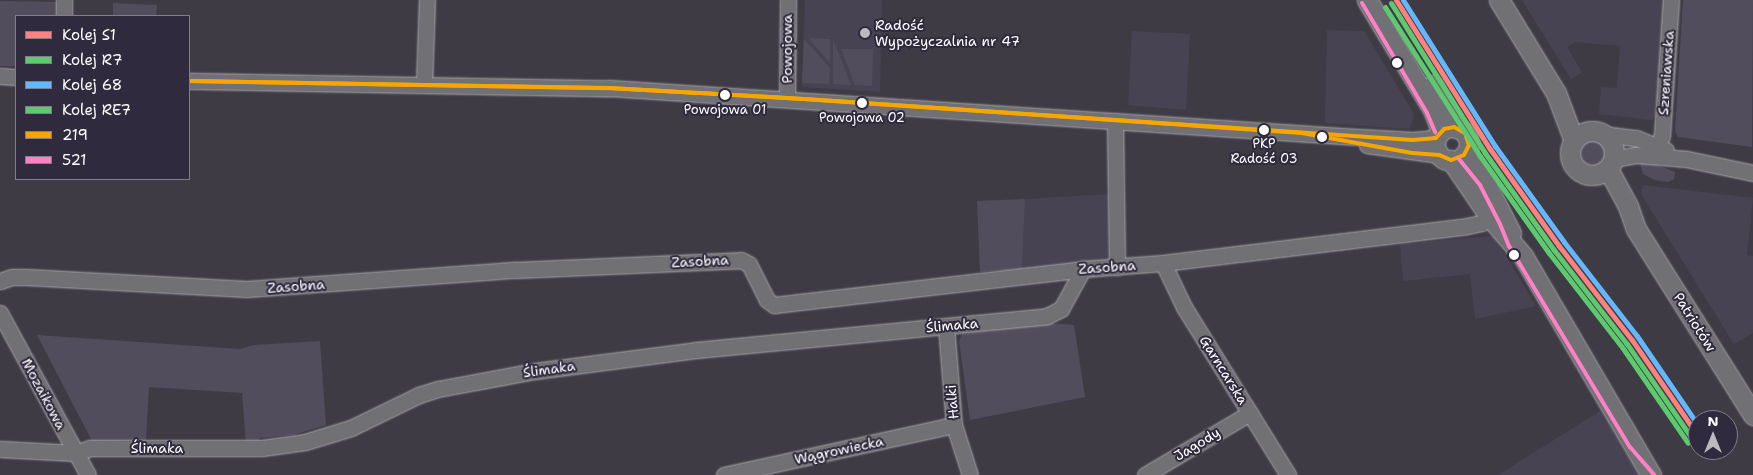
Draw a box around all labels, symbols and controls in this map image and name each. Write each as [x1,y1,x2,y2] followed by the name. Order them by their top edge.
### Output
[779,14,795,84] street label: Powojowa
[15,15,190,180] legend
[875,17,1020,49] place label: Radość Wypożyczalnia nr 47
[62,25,116,45] text: Kolej S1
[859,27,871,39] marker: Radość Wypożyczalnia nr 47
[1655,30,1677,116] street label: Szreniawska
[62,50,122,70] text: Kolej R7
[1392,58,1402,68] unlabelled marker
[62,75,122,95] text: Kolej 68
[720,90,730,100] marker: Powojowa 01
[857,98,867,108] marker: Powojowa 02
[62,100,131,120] text: Kolej RE7
[684,102,766,118] place label: Powojowa 01
[819,110,905,126] place label: Powojowa 02
[62,125,88,145] text: 219
[1259,125,1269,135] marker: PKP Radość 03
[1317,132,1327,142] unlabelled marker
[1230,137,1298,168] place label: PKP Radość 03
[62,150,86,170] text: 521
[1509,250,1519,260] unlabelled marker
[671,251,729,271] street label: Zasobna
[1078,257,1136,277] street label: Zasobna
[267,276,325,296] street label: Zasobna
[1670,289,1720,355] street label: Patriotów
[925,314,979,336] street label: Ślimaka
[1196,332,1252,408] street label: Garncarska
[18,356,70,432] street label: Mozaikowa
[522,357,576,381] street label: Ślimaka
[942,384,962,420] street label: Halki
[1688,410,1738,460] north arrow
[1707,412,1719,430] text: N
[1171,424,1223,464] street label: Jagody
[793,432,885,468] street label: Wągrowiecka
[131,440,183,456] street label: Ślimaka

